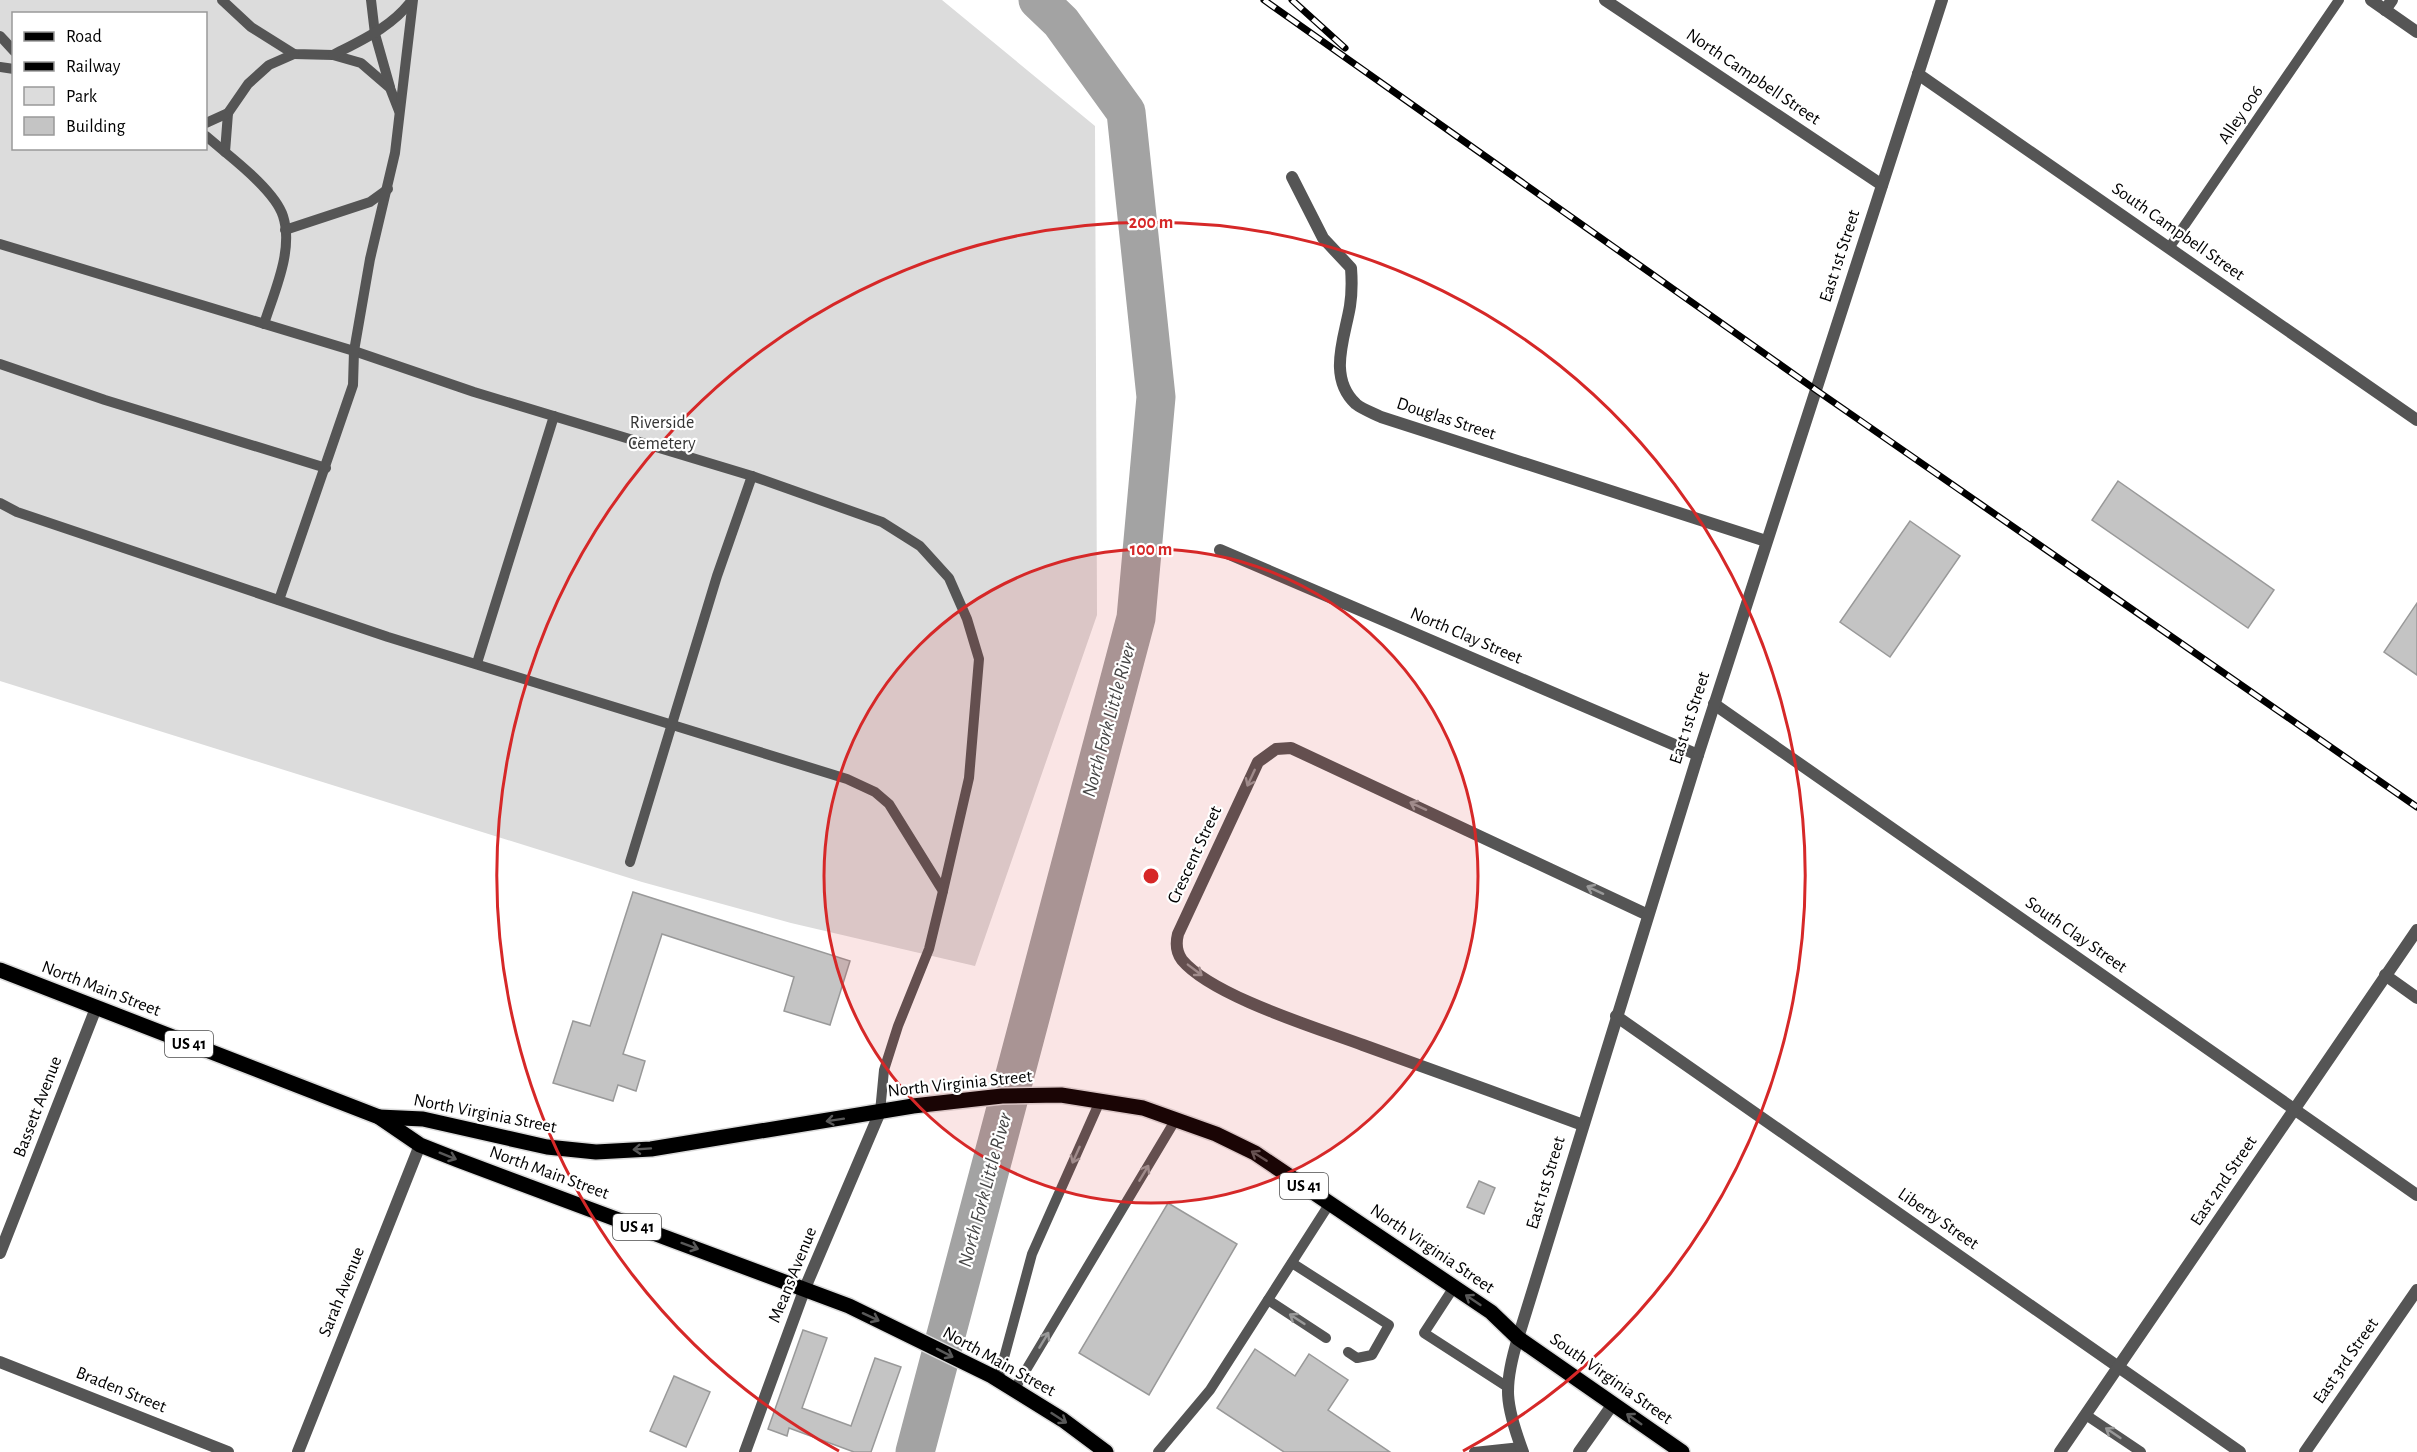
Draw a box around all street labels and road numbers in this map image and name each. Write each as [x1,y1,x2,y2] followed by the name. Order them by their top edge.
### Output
[1683,26,1823,129] street label: North Campbell Street
[2215,83,2267,147] street label: Alley 006
[2109,180,2248,285] street label: South Campbell Street
[1817,207,1863,304] street label: East 1st Street
[1394,394,1498,444] street label: Douglas Street
[1408,604,1525,668] street label: North Clay Street
[1667,669,1713,766] street label: East 1st Street
[1165,803,1226,907] street label: Crescent Street
[2022,893,2130,977] street label: South Clay Street
[39,958,163,1020] street label: North Main Street
[165,1031,213,1057] road number: US 41
[11,1054,65,1160] street label: Bassett Avenue
[887,1067,1033,1101] street label: North Virginia Street
[412,1091,558,1137] street label: North Virginia Street
[2187,1133,2261,1229] street label: East 2nd Street
[1523,1134,1569,1232] street label: East 1st Street
[487,1143,611,1203] street label: North Main Street
[1280,1173,1328,1199] road number: US 41
[1894,1185,1982,1253] street label: Liberty Street
[1367,1201,1497,1297] street label: North Virginia Street
[613,1214,661,1240] road number: US 41
[766,1224,820,1326] street label: Means Avenue
[316,1245,368,1339] street label: Sarah Avenue
[2310,1315,2382,1407] street label: East 3rd Street
[940,1324,1059,1400] street label: North Main Street
[1546,1330,1676,1428] street label: South Virginia Street
[73,1364,169,1416] street label: Braden Street

